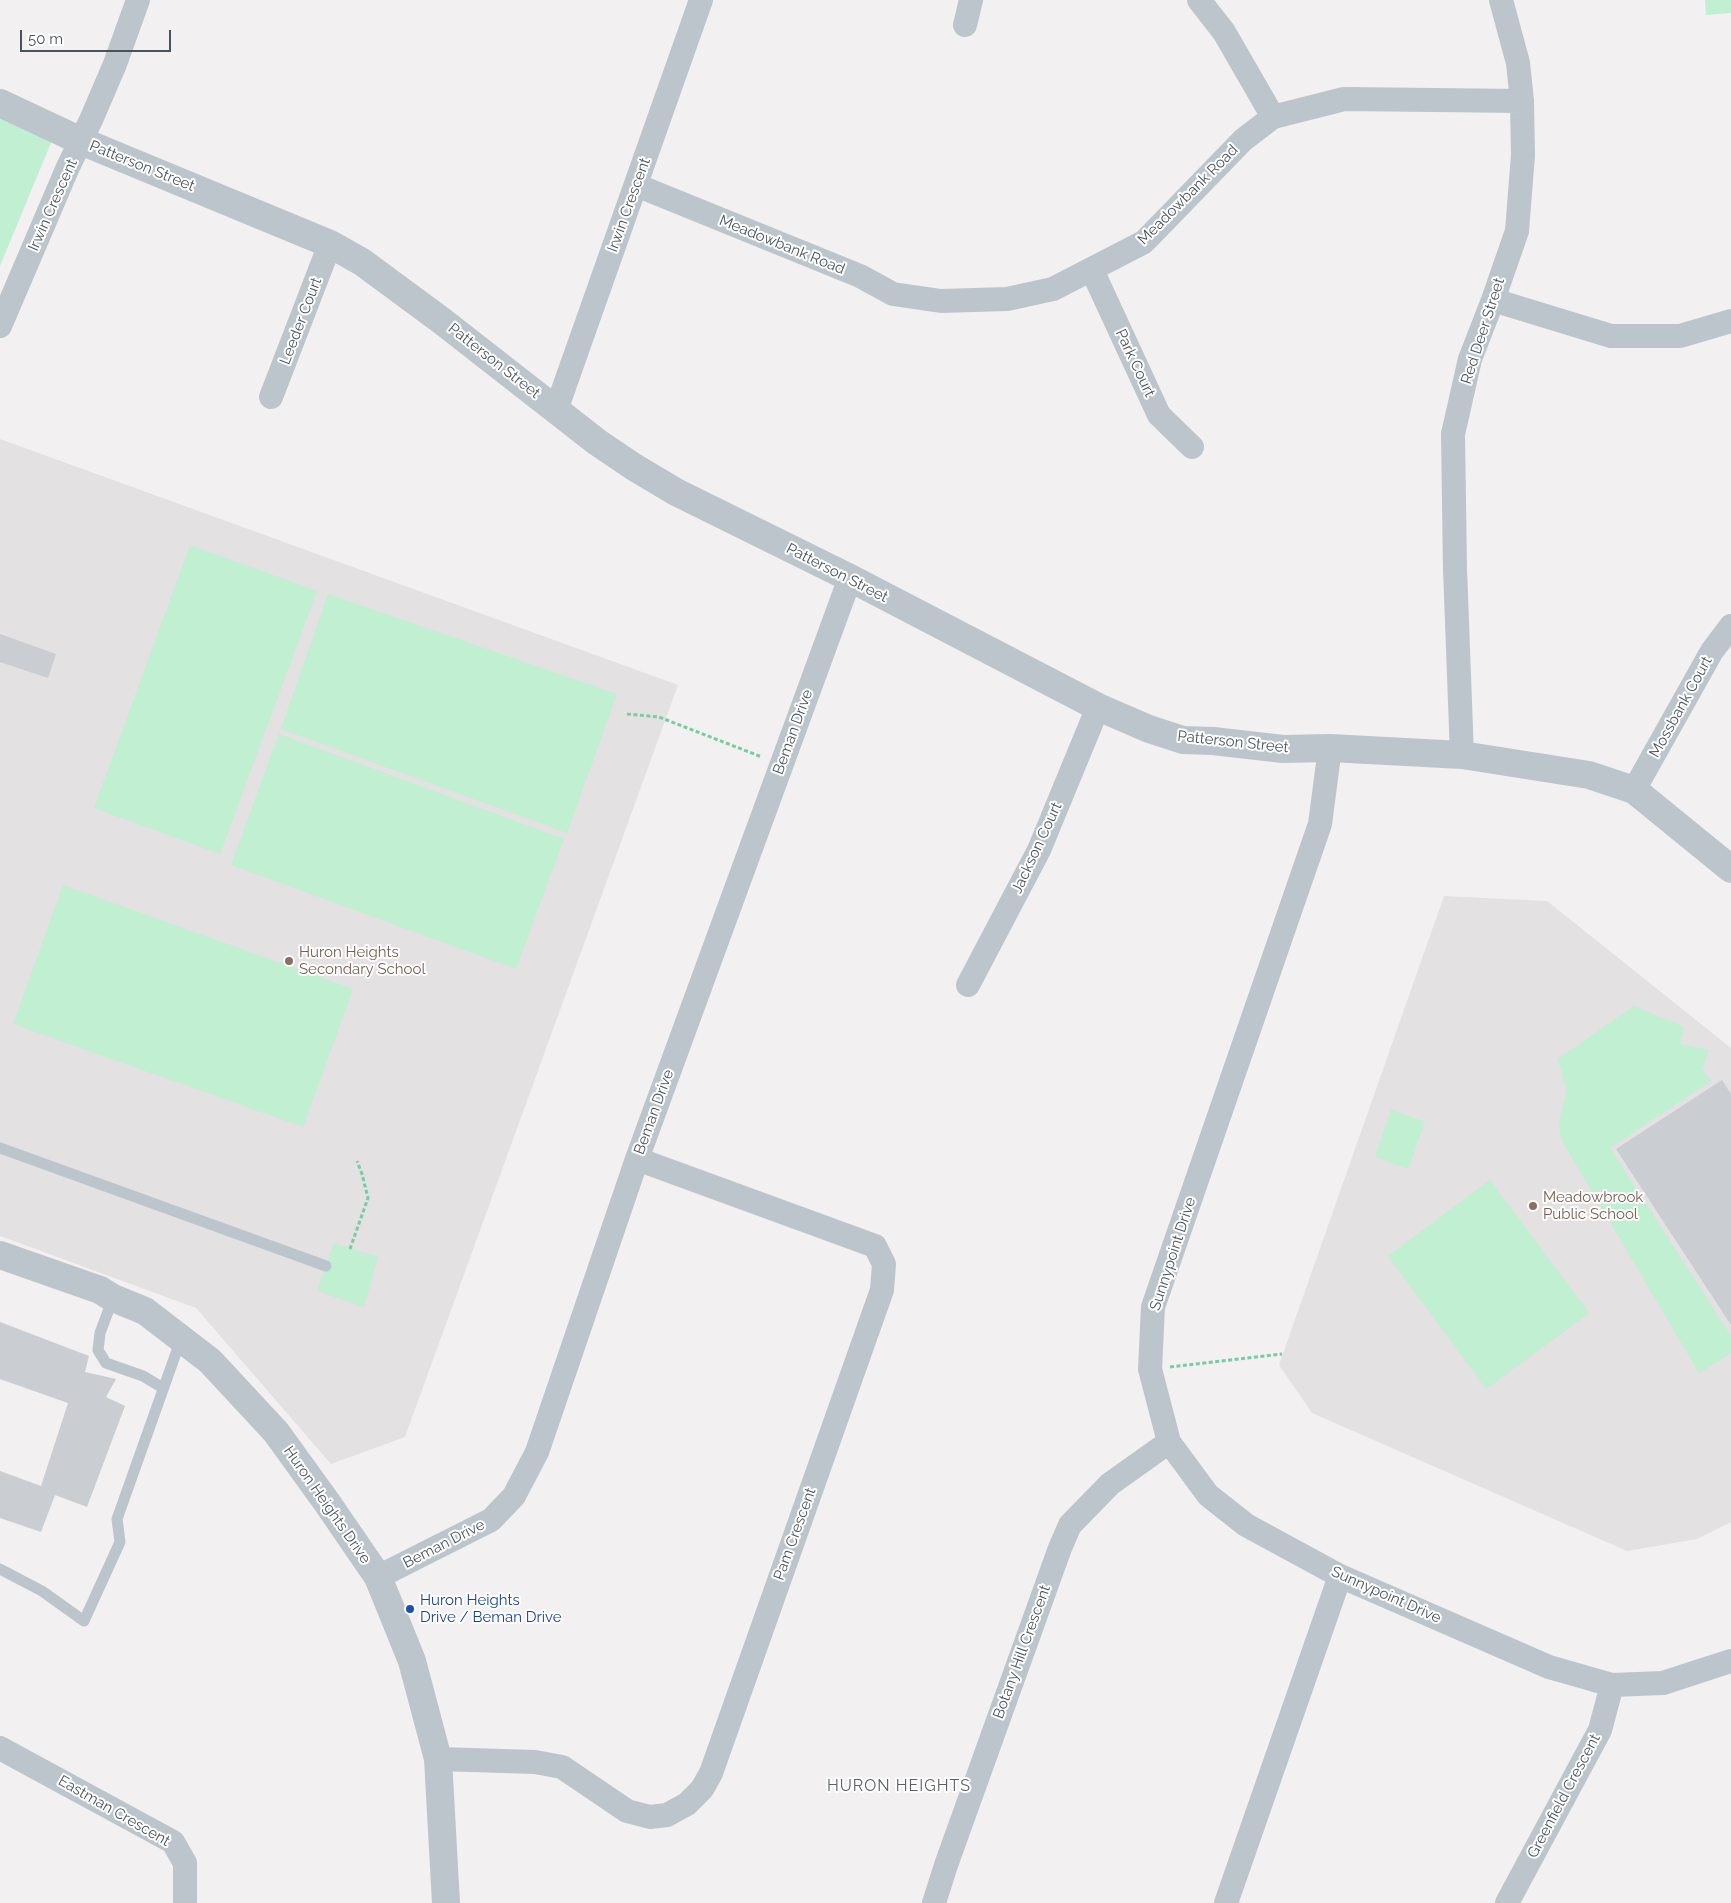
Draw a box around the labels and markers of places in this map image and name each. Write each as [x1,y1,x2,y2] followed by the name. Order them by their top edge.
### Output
[299,943,425,978] place label: Huron Heights Secondary School
[283,955,295,967] marker: Huron Heights Secondary School
[1543,1188,1643,1223] place label: Meadowbrook Public School
[1527,1200,1539,1212] marker: Meadowbrook Public School
[420,1591,562,1626] place label: Huron Heights Drive / Beman Drive
[404,1603,416,1615] marker: Huron Heights Drive / Beman Drive

